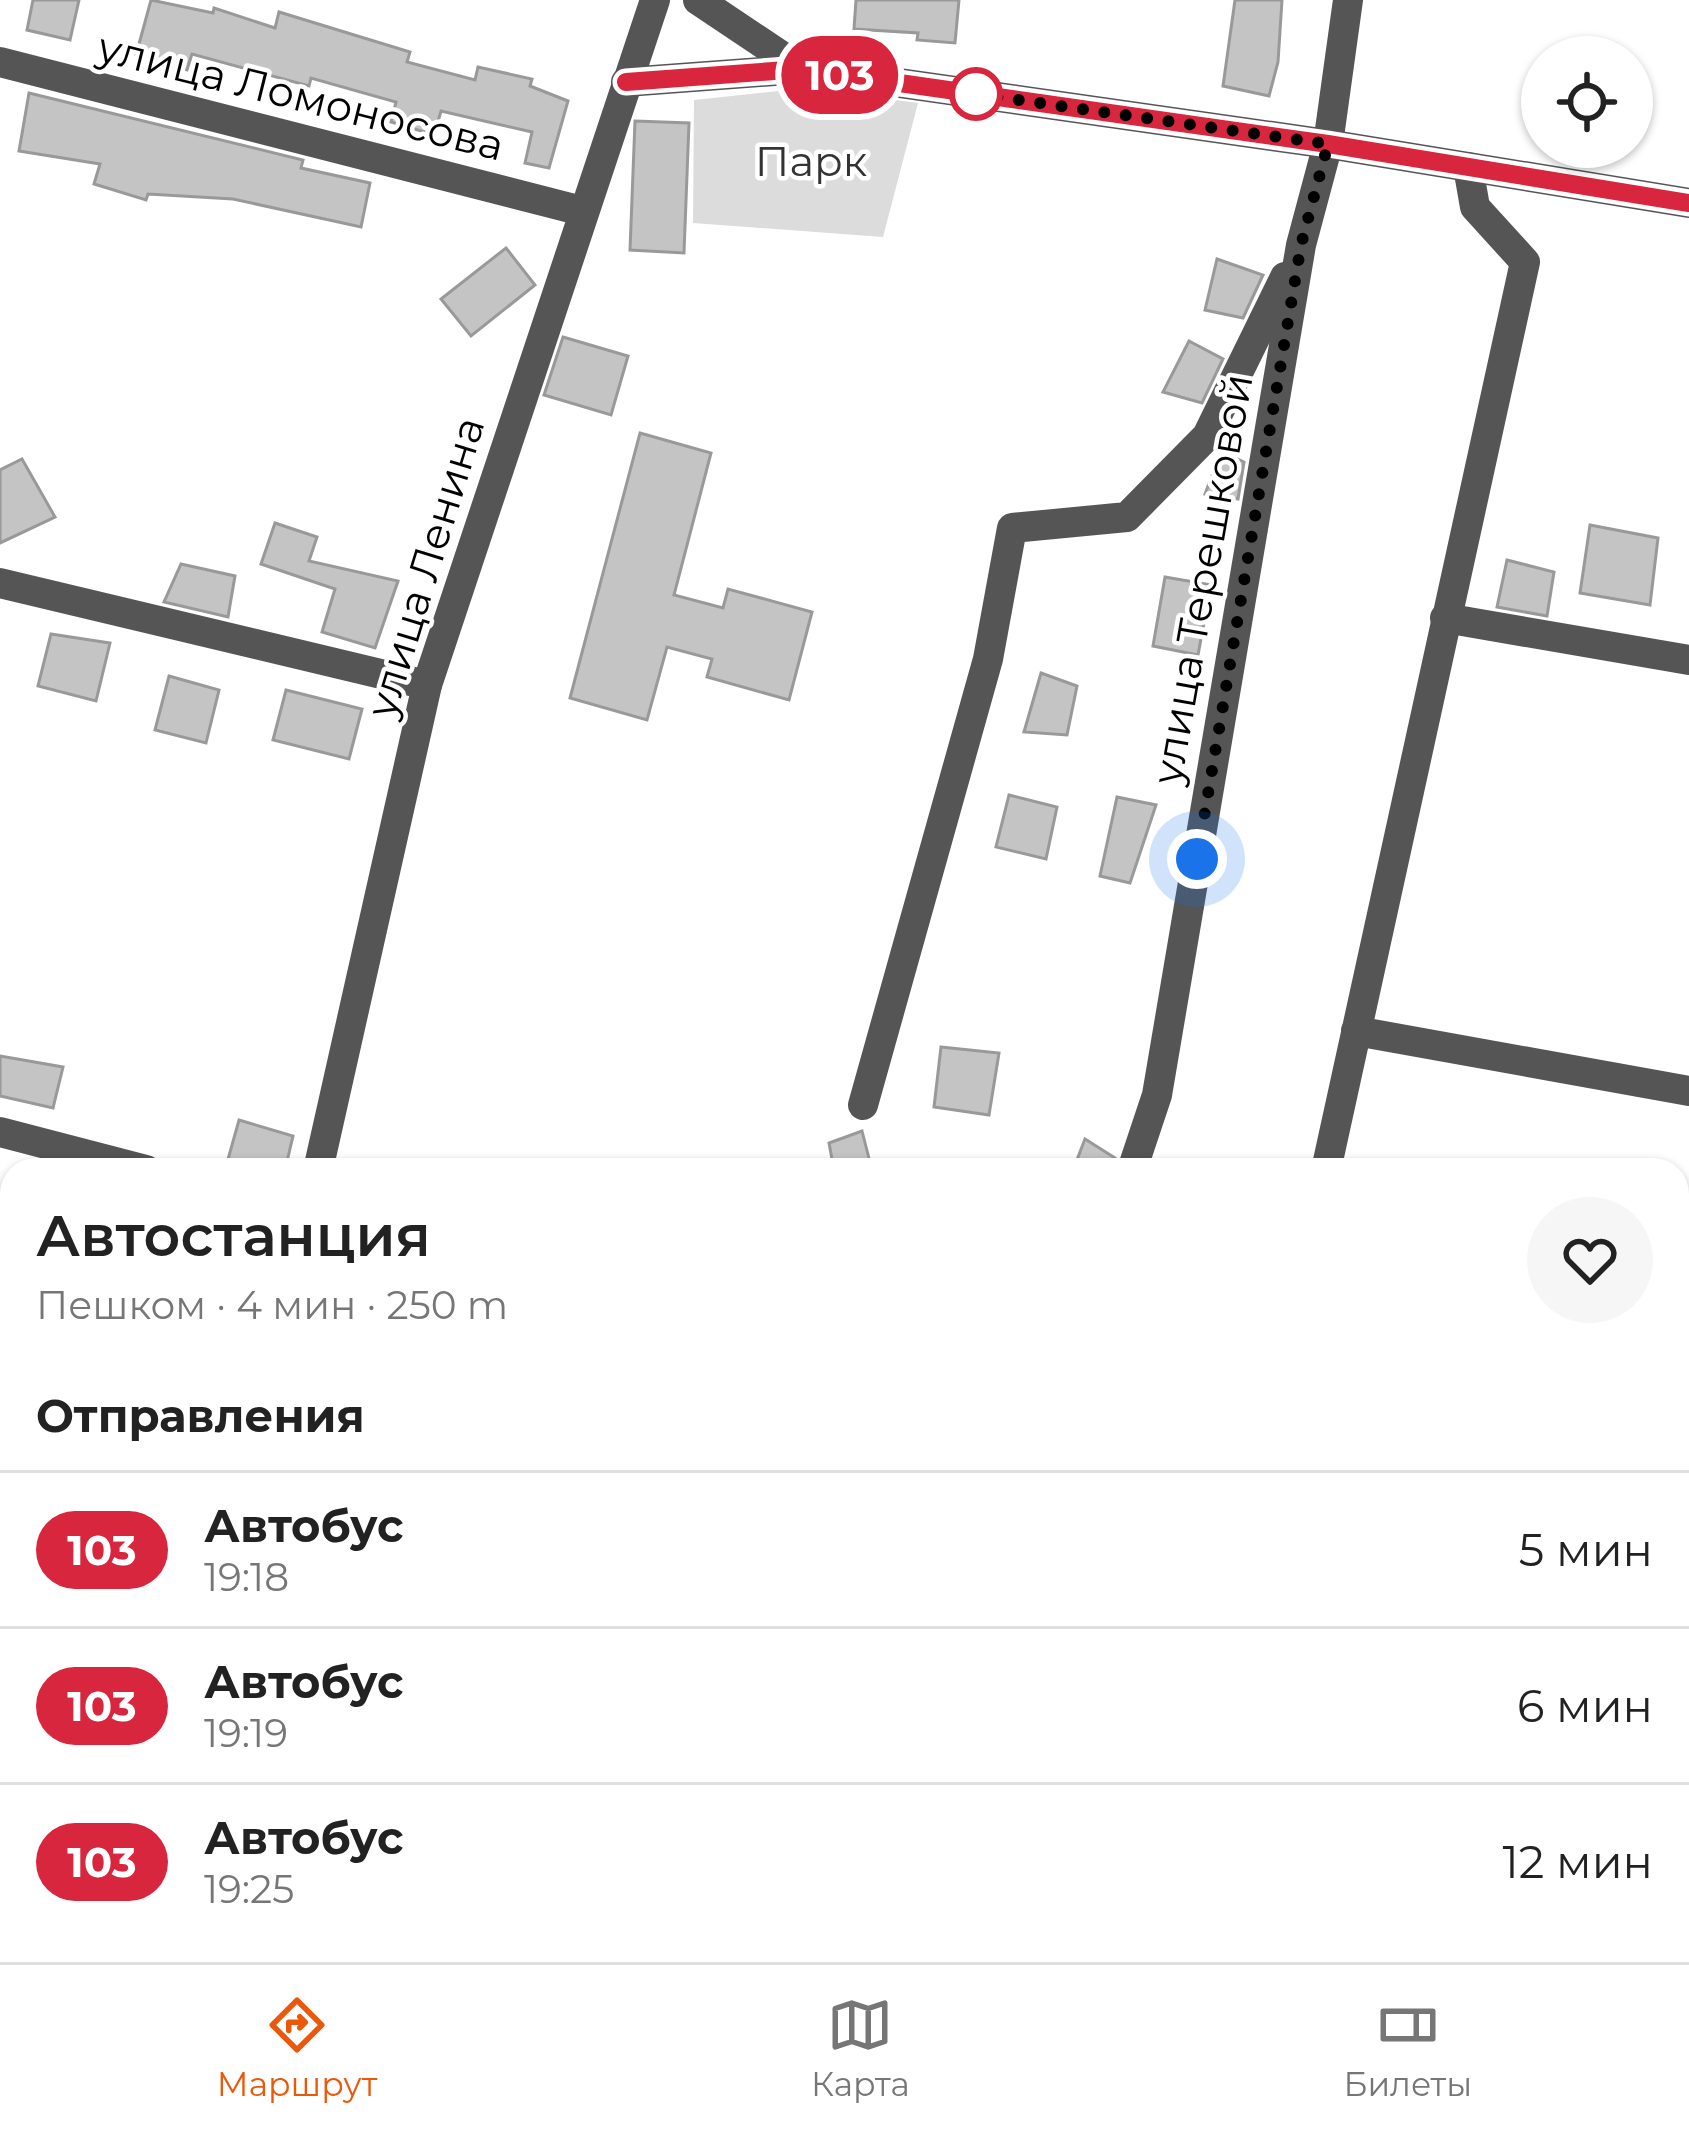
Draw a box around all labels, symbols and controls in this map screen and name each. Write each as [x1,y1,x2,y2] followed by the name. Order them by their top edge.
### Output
[92,20,509,172] street label: улица Ломоносова
[771,36,909,114] line badge: 103
[1521,36,1653,168] map controls
[1521,36,1653,168] button: locate
[805,49,875,101] text: 103
[951,69,1001,119] unlabelled marker
[755,135,867,187] park label: Парк
[1140,370,1264,789] street label: улица Терешковой
[354,411,495,724] street label: улица Ленина
[1167,829,1227,889] your location
[1527,1197,1653,1323] button: heart
[36,1201,431,1270] text: Автостанция
[36,1281,508,1329] text: Пешком · 4 мин · 250 m
[36,1388,365,1443] text: Отправления
[204,1498,404,1553] text: Автобус
[1519,1522,1653,1577] text: 5 мин
[67,1524,137,1576] text: 103
[204,1553,289,1601] text: 19:18
[204,1654,404,1709] text: Автобус
[1517,1678,1653,1733] text: 6 мин
[67,1680,137,1732] text: 103
[204,1709,288,1757] text: 19:19
[204,1810,404,1865] text: Автобус
[1503,1834,1653,1889] text: 12 мин
[67,1836,137,1888] text: 103
[204,1865,294,1913] text: 19:25
[217,1992,377,2104] tab: Маршрут
[811,1992,910,2104] tab: Карта
[1343,1992,1472,2104] tab: Билеты

